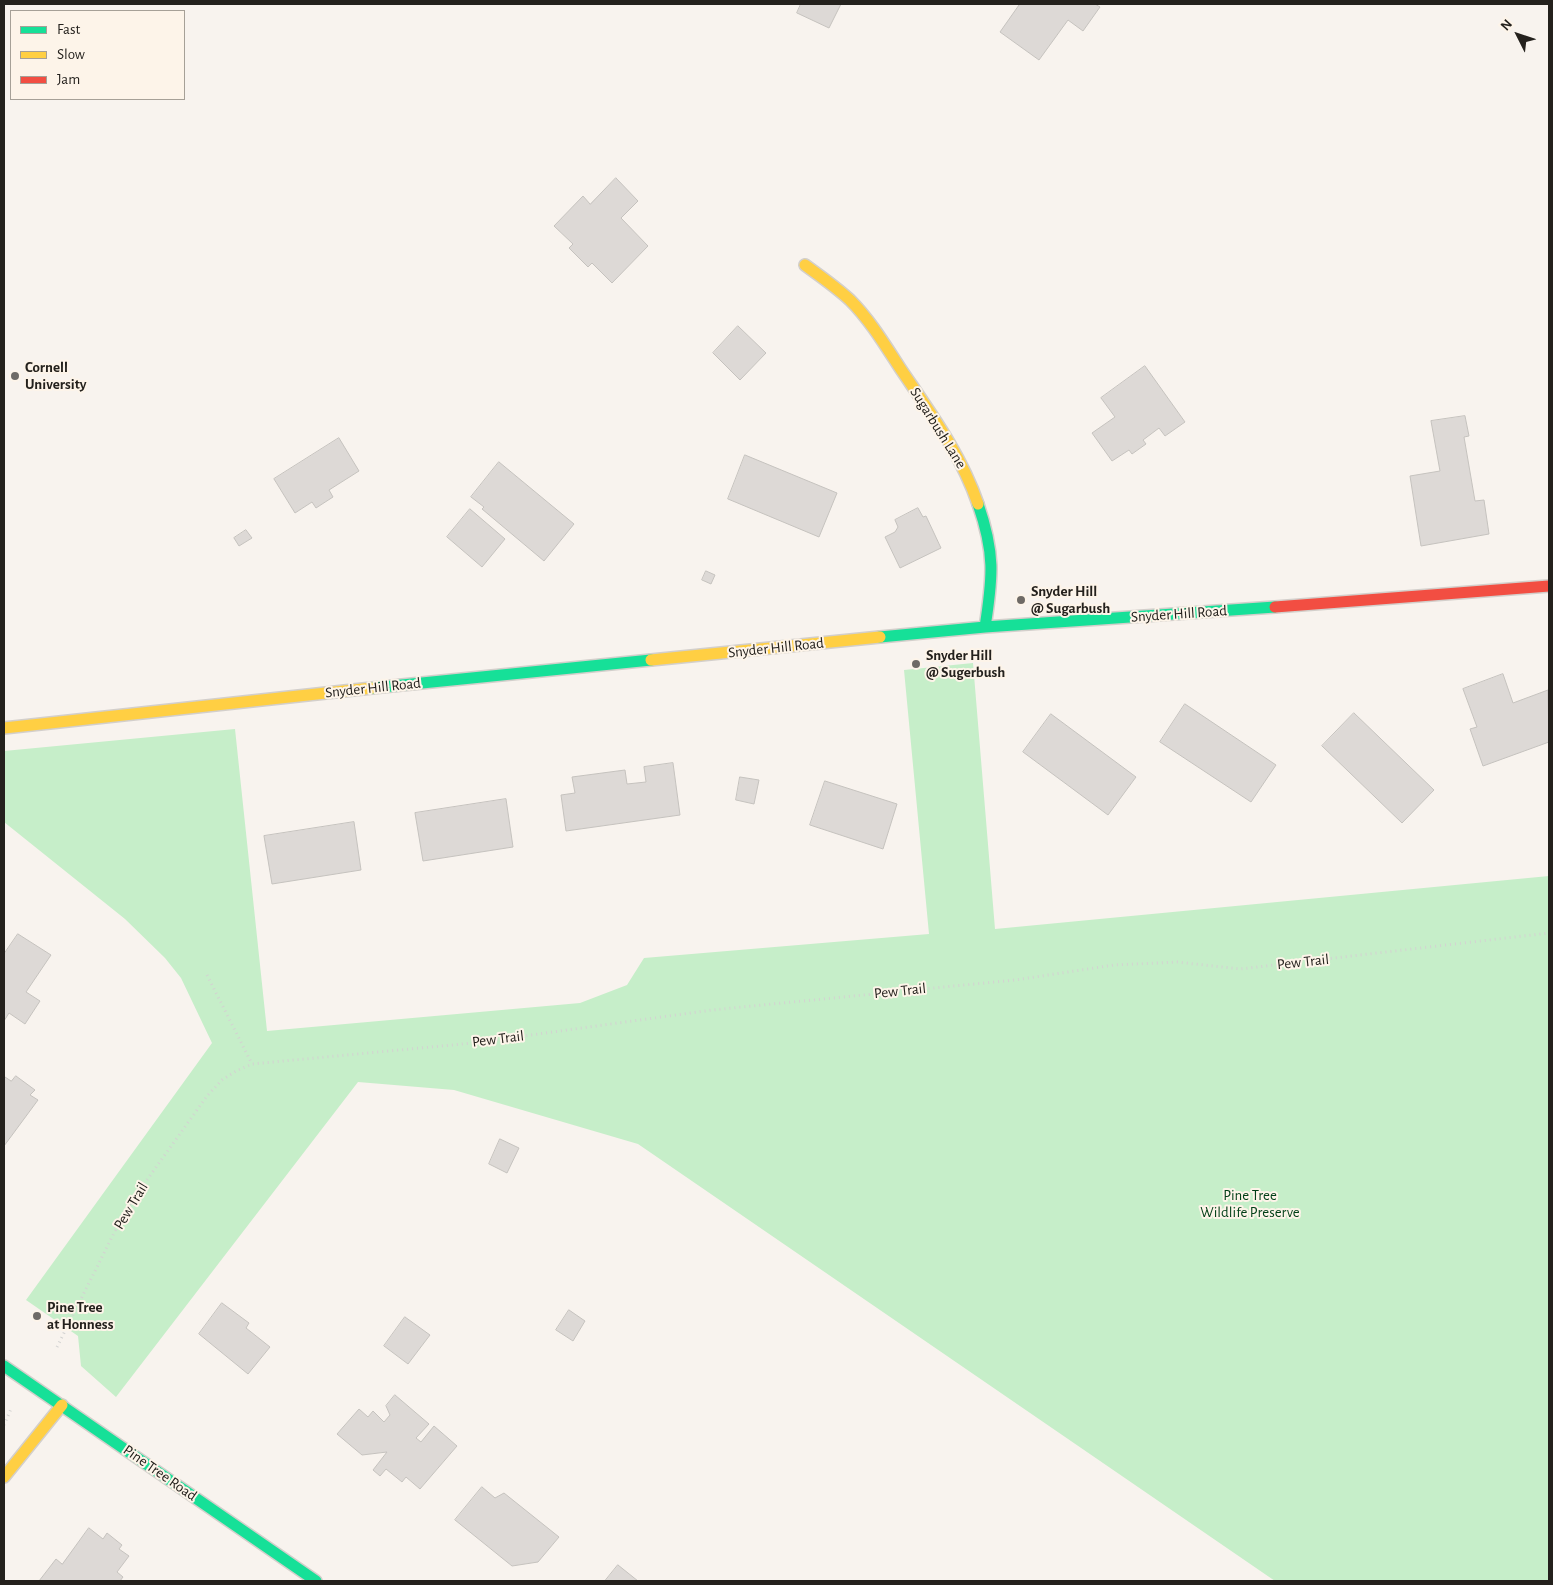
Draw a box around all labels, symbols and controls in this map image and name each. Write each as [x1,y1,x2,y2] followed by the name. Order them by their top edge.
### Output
[10,10,185,100] legend
[1493,10,1543,60] north arrow
[1498,17,1515,33] text: N
[57,22,80,37] text: Fast
[57,47,85,62] text: Slow
[57,72,80,87] text: Jam
[25,358,86,393] place label: Cornell University
[9,370,21,382] marker: Cornell University
[906,384,970,472] street label: Sugarbush Lane
[1031,582,1110,617] place label: Snyder Hill @ Sugarbush
[1015,594,1027,606] marker: Snyder Hill @ Sugarbush
[1130,602,1228,626] street label: Snyder Hill Road
[727,634,825,662] street label: Snyder Hill Road
[926,646,1005,681] place label: Snyder Hill @ Sugerbush
[910,658,922,670] marker: Snyder Hill @ Sugerbush
[324,674,422,702] street label: Snyder Hill Road
[1276,950,1330,974] street label: Pew Trail
[873,979,927,1003] street label: Pew Trail
[471,1027,525,1051] street label: Pew Trail
[110,1179,152,1233] street label: Pew Trail
[1200,1186,1300,1221] park label: Pine Tree Wildlife Preserve
[47,1298,113,1333] place label: Pine Tree at Honness
[31,1310,43,1322] marker: Pine Tree at Honness
[120,1441,200,1505] street label: Pine Tree Road

